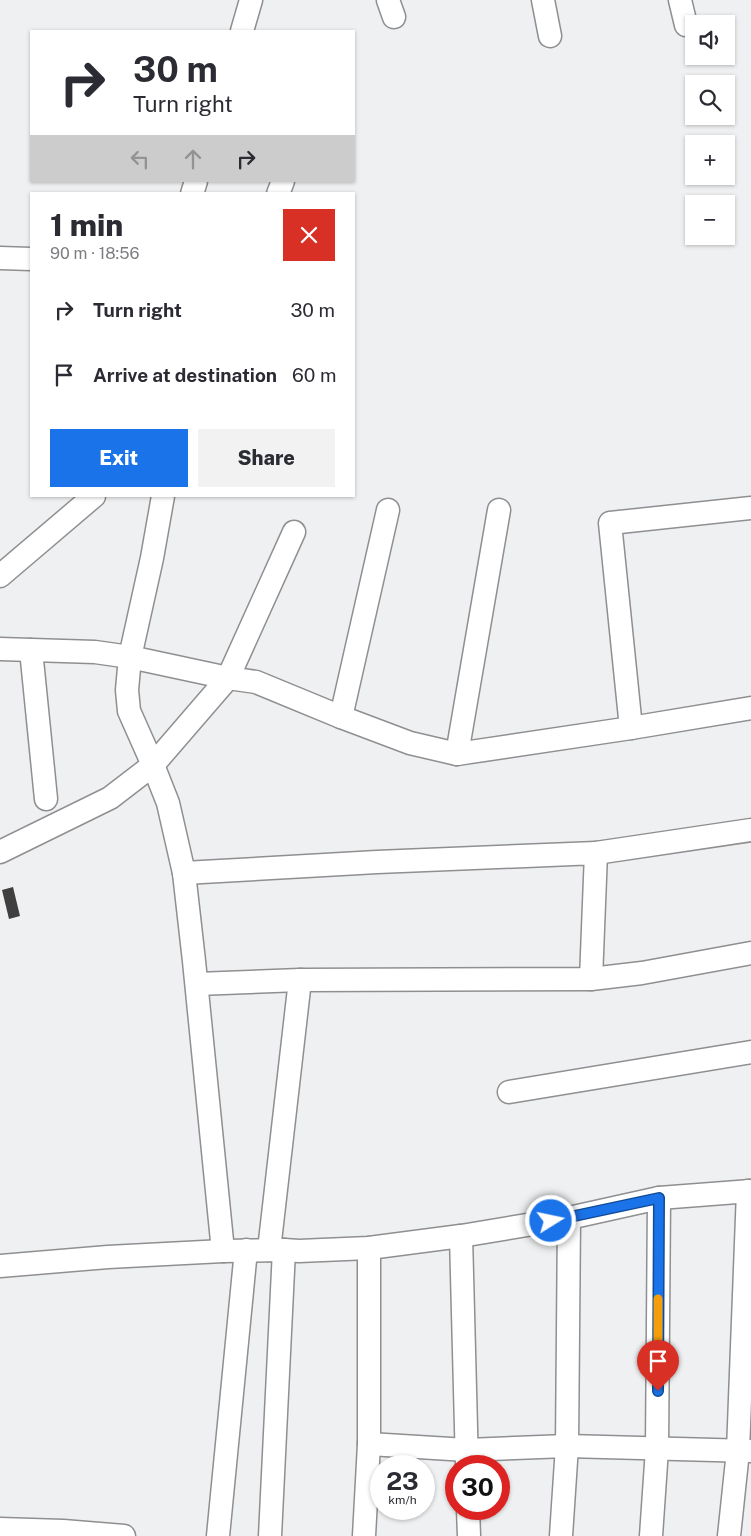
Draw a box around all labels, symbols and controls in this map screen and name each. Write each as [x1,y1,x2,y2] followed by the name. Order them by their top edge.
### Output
[685,15,735,245] map controls
[685,15,735,65] button: sound
[133,49,218,90] text: 30 m
[50,50,115,115] icon: right
[685,75,735,125] button: search
[133,91,233,117] text: Turn right
[685,135,735,185] button: +
[126,145,154,173] icon: left
[179,145,207,173] icon: ahead
[232,145,260,173] icon: right
[685,195,735,245] button: −
[50,207,123,243] text: 1 min
[283,209,335,261] button: close
[50,244,139,263] text: 90 m · 18:56
[50,296,78,324] icon: right
[93,299,182,321] text: Turn right
[290,299,335,321] text: 30 m
[50,361,78,389] icon: arrive
[93,364,277,386] text: Arrive at destination
[292,364,337,386] text: 60 m
[50,429,188,487] button: Exit
[198,429,335,487] button: Share
[524,1194,576,1246] position arrow
[637,1340,679,1391] pin
[644,1347,672,1375] icon: arrive
[445,1455,510,1520] speed limit sign: 30
[386,1466,419,1496] text: 23
[388,1493,417,1507] text: km/h

